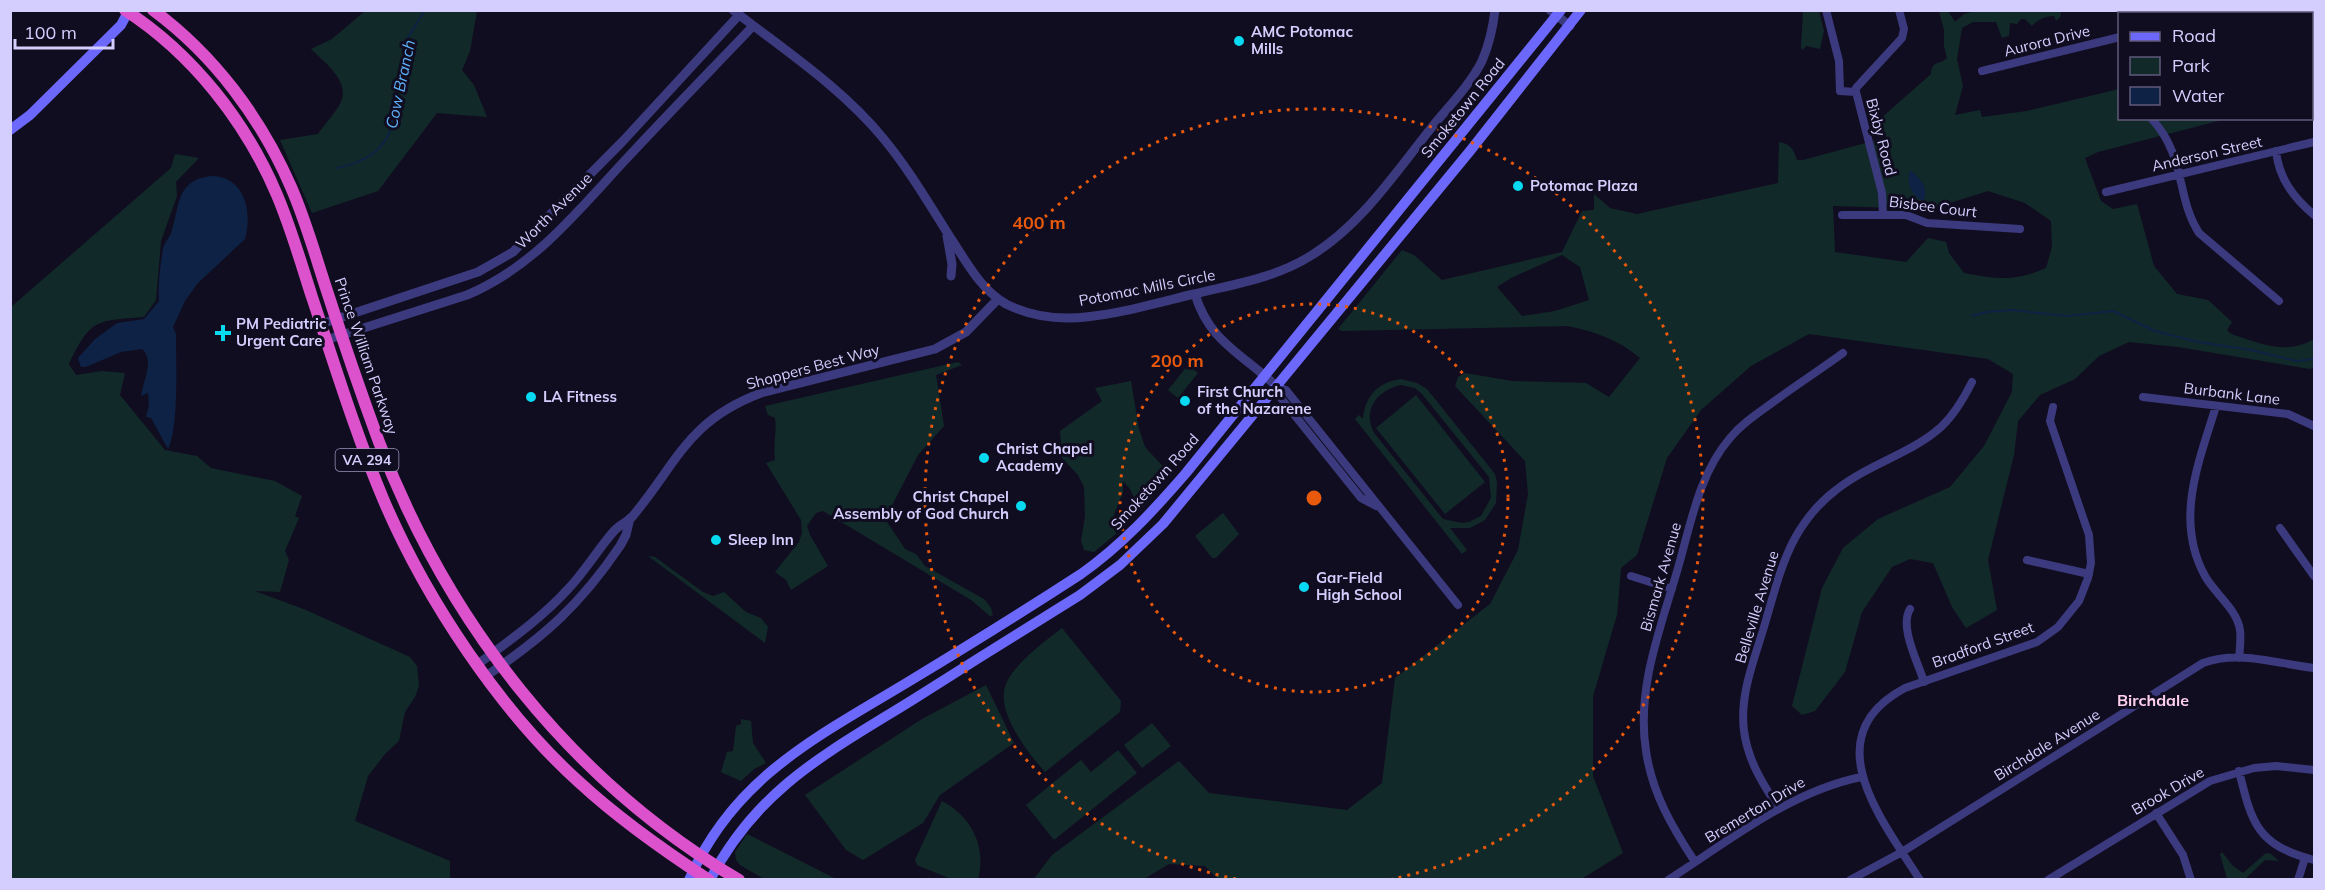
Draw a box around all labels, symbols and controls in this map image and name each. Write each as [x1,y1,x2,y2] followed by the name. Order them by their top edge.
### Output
[15,12,112,50] scale bar
[2118,12,2313,120] legend
[24,21,77,44] text: 100 m
[2002,21,2092,60] street label: Aurora Drive
[1251,22,1353,58] place label: AMC Potomac Mills
[2172,24,2216,47] text: Road
[1232,34,1246,48] marker: AMC Potomac Mills
[381,38,419,130] water label: Cow Branch
[1417,54,1509,161] street label: Smoketown Road
[2172,54,2211,77] text: Park
[2172,84,2225,107] text: Water
[1862,96,1901,178] street label: Bixby Road
[2150,132,2264,175] street label: Anderson Street
[511,168,596,253] street label: Worth Avenue
[1530,176,1638,195] place label: Potomac Plaza
[1511,179,1525,193] marker: Potomac Plaza
[1888,192,1978,221] street label: Bisbee Court
[1012,211,1066,234] text: 400 m
[1077,265,1217,310] street label: Potomac Mills Circle
[331,275,402,437] street label: Prince William Parkway
[236,314,327,350] place label: PM Pediatric Urgent Care
[214,324,232,342] marker: PM Pediatric Urgent Care
[744,340,882,393] street label: Shoppers Best Way
[1150,349,1204,372] text: 200 m
[2183,378,2281,409] street label: Burbank Lane
[1197,382,1312,418] place label: First Church of the Nazarene
[543,387,617,406] place label: LA Fitness
[524,390,538,404] marker: LA Fitness
[1178,394,1192,408] marker: First Church of the Nazarene
[1106,430,1203,534] street label: Smoketown Road
[996,439,1092,475] place label: Christ Chapel Academy
[336,449,398,471] road number: VA 294
[977,451,991,465] marker: Christ Chapel Academy
[833,487,1009,523] place label: Christ Chapel Assembly of God Church
[1304,488,1324,508] centre of rings
[1014,499,1028,513] marker: Christ Chapel Assembly of God Church
[1636,520,1685,634] street label: Bismark Avenue
[728,530,794,549] place label: Sleep Inn
[709,533,723,547] marker: Sleep Inn
[1730,548,1783,665] street label: Belleville Avenue
[1316,568,1402,604] place label: Gar-Field High School
[1297,580,1311,594] marker: Gar-Field High School
[1929,617,2036,672] street label: Bradford Street
[2117,690,2189,710] district label: Birchdale
[1990,704,2103,785] street label: Birchdale Avenue
[2128,762,2207,819] street label: Brook Drive
[1701,772,1808,847] street label: Bremerton Drive

